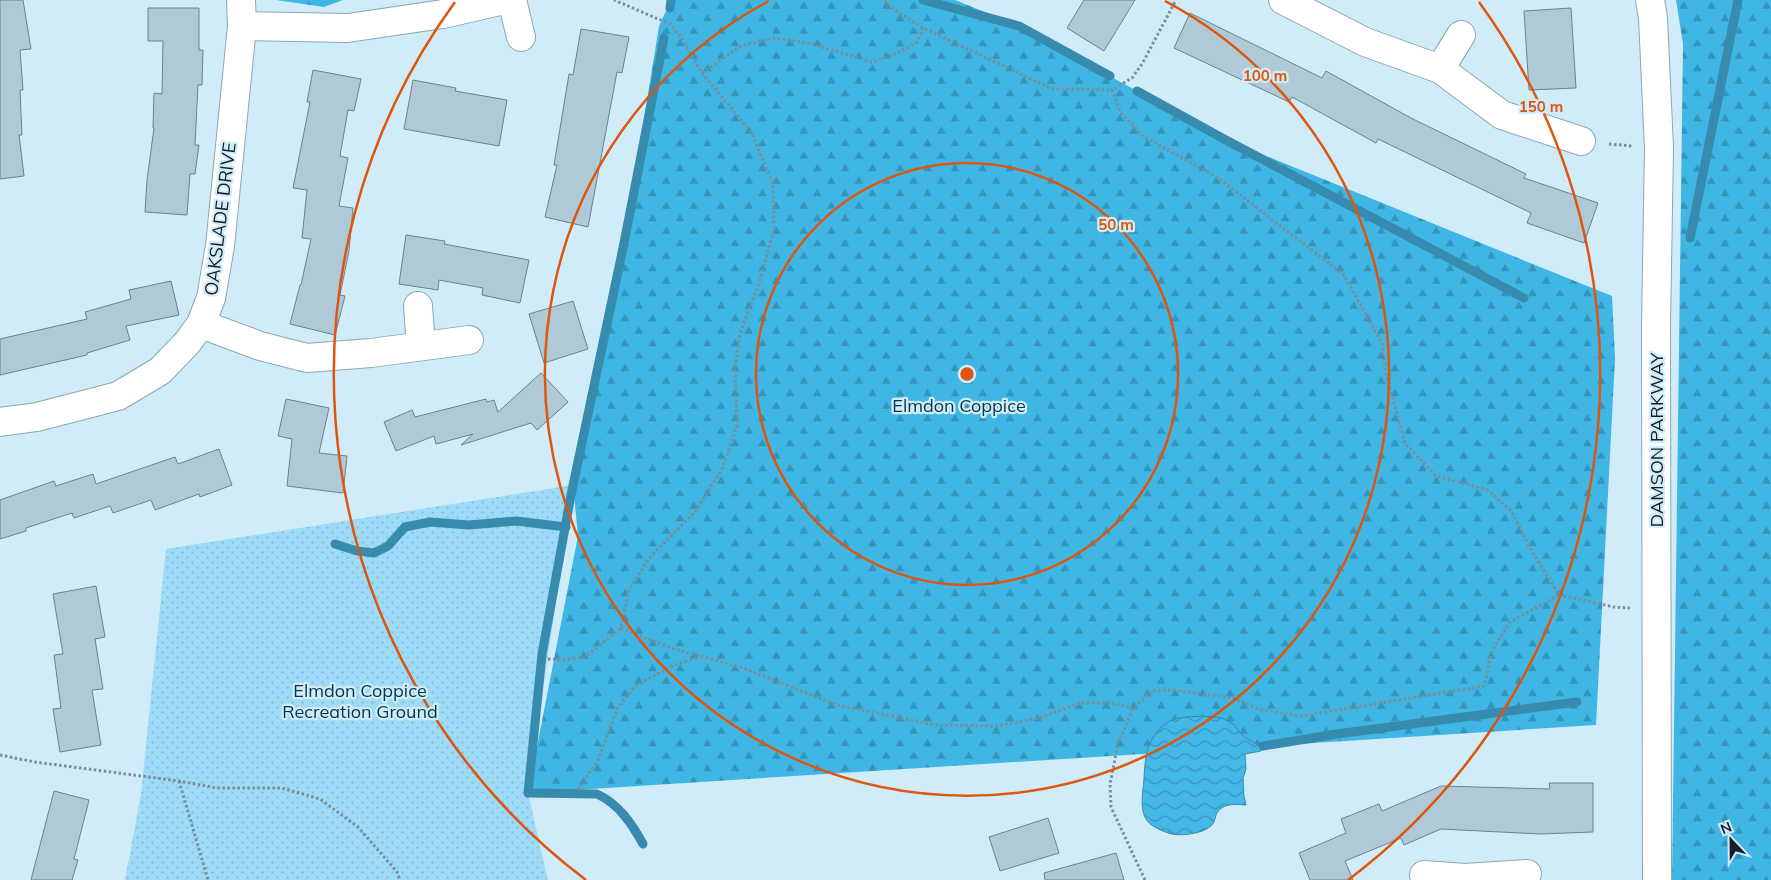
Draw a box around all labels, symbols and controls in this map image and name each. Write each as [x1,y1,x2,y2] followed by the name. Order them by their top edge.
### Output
[1243,66,1287,85] text: 100 m
[1519,97,1563,116] text: 150 m
[199,141,241,297] street label: OAKSLADE DRIVE
[1098,215,1134,234] text: 50 m
[1645,352,1668,527] street label: DAMSON PARKWAY
[958,365,976,383] centre of rings
[892,394,1026,417] park label: Elmdon Coppice
[282,679,438,723] park label: Elmdon Coppice Recreation Ground
[1706,815,1756,865] north arrow
[1718,818,1734,838] text: N

